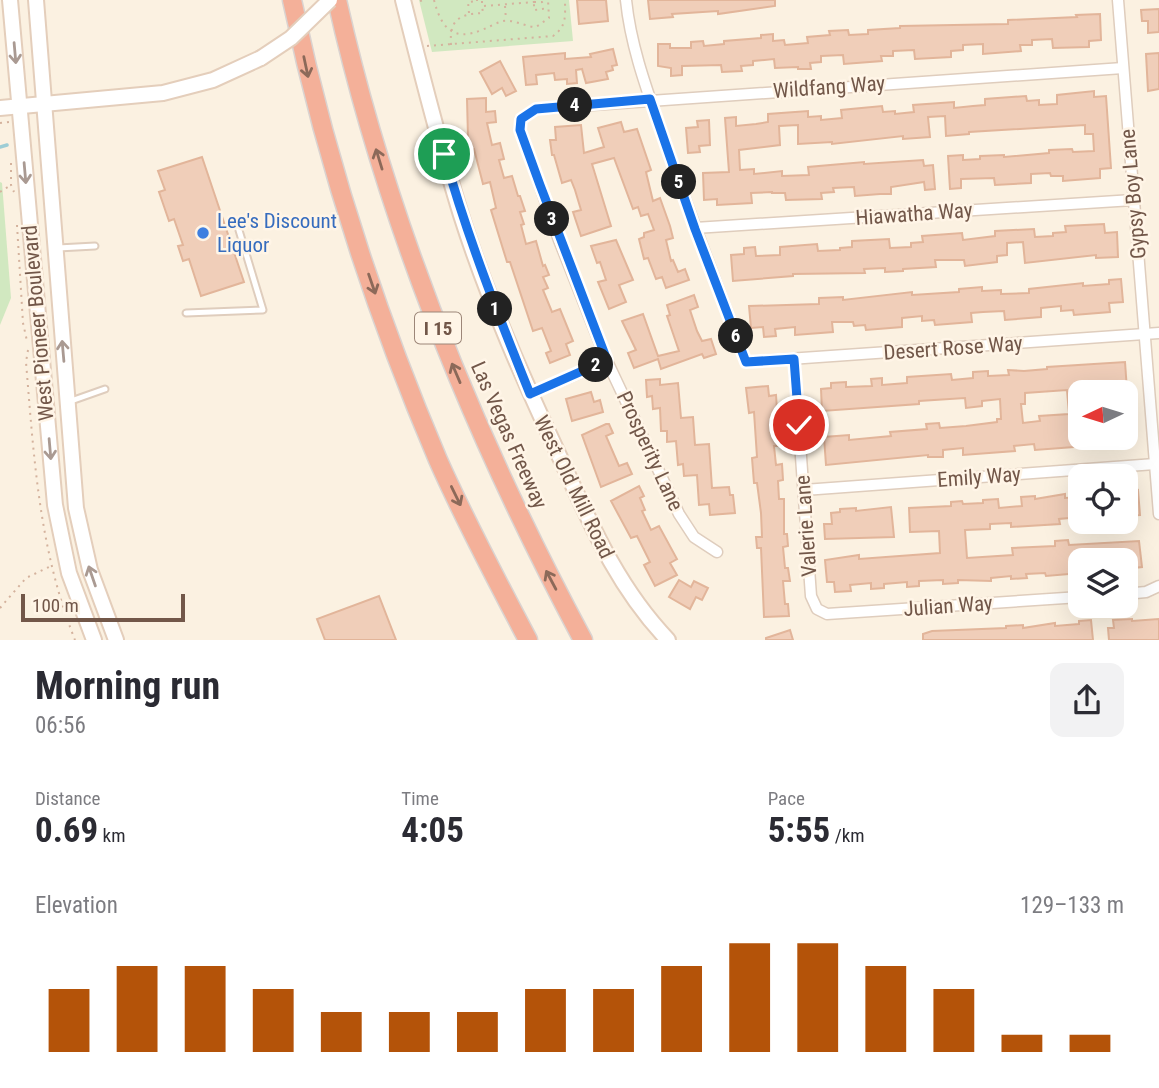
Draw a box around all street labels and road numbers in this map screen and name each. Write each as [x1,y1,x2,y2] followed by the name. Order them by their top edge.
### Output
[772,71,886,103] street label: Wildfang Way
[1115,128,1151,260] street label: Gypsy Boy Lane
[855,198,974,230] street label: Hiawatha Way
[17,224,59,422] street label: West Pioneer Boulevard
[415,312,461,344] road number: I 15
[883,331,1024,365] street label: Desert Rose Way
[466,358,552,512] street label: Las Vegas Freeway
[612,387,688,515] street label: Prosperity Lane
[529,412,619,562] street label: West Old Mill Road
[936,462,1022,492] street label: Emily Way
[790,474,822,578] street label: Valerie Lane
[903,591,994,621] street label: Julian Way

